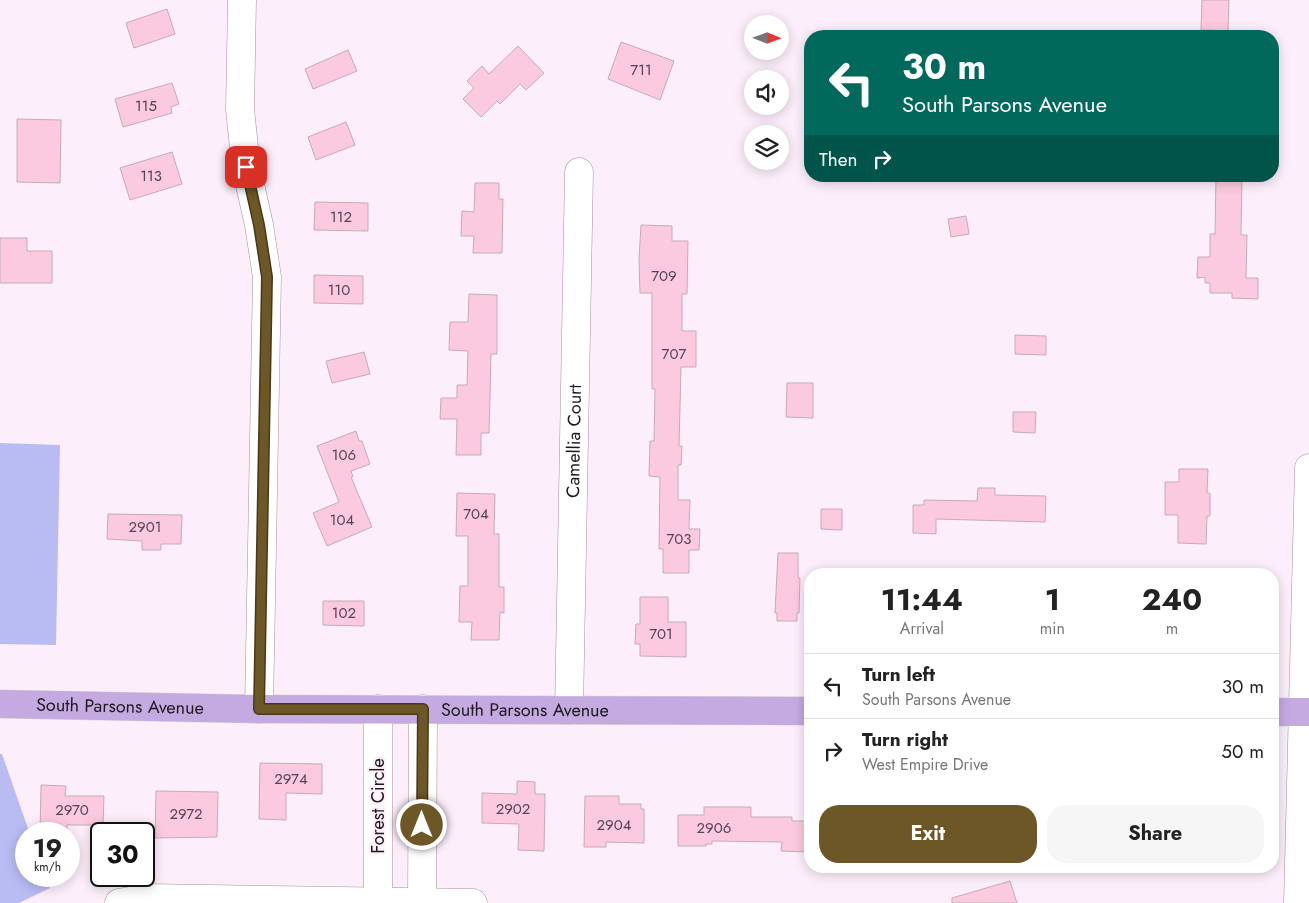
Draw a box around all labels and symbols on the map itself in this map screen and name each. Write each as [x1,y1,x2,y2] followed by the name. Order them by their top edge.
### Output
[744,15,789,60] north arrow
[630,59,652,81] house number: 711
[135,95,157,117] house number: 115
[225,146,267,188] pin
[140,165,162,187] house number: 113
[330,206,352,228] house number: 112
[651,265,677,287] house number: 709
[328,279,350,301] house number: 110
[662,343,686,365] house number: 707
[560,383,588,498] street label: Camellia Court
[332,444,356,466] house number: 106
[463,503,489,525] house number: 704
[330,509,355,531] house number: 104
[129,516,161,538] house number: 2901
[666,528,692,550] house number: 703
[332,602,356,624] house number: 102
[649,623,673,645] house number: 701
[36,692,204,721] street label: South Parsons Avenue
[441,697,609,723] street label: South Parsons Avenue
[365,758,391,854] street label: Forest Circle
[274,768,308,790] house number: 2974
[395,798,447,850] position arrow
[496,798,530,820] house number: 2902
[55,799,89,821] house number: 2970
[169,803,203,825] house number: 2972
[597,814,632,836] house number: 2904
[697,817,731,839] house number: 2906
[90,822,155,887] speed limit sign: 30

